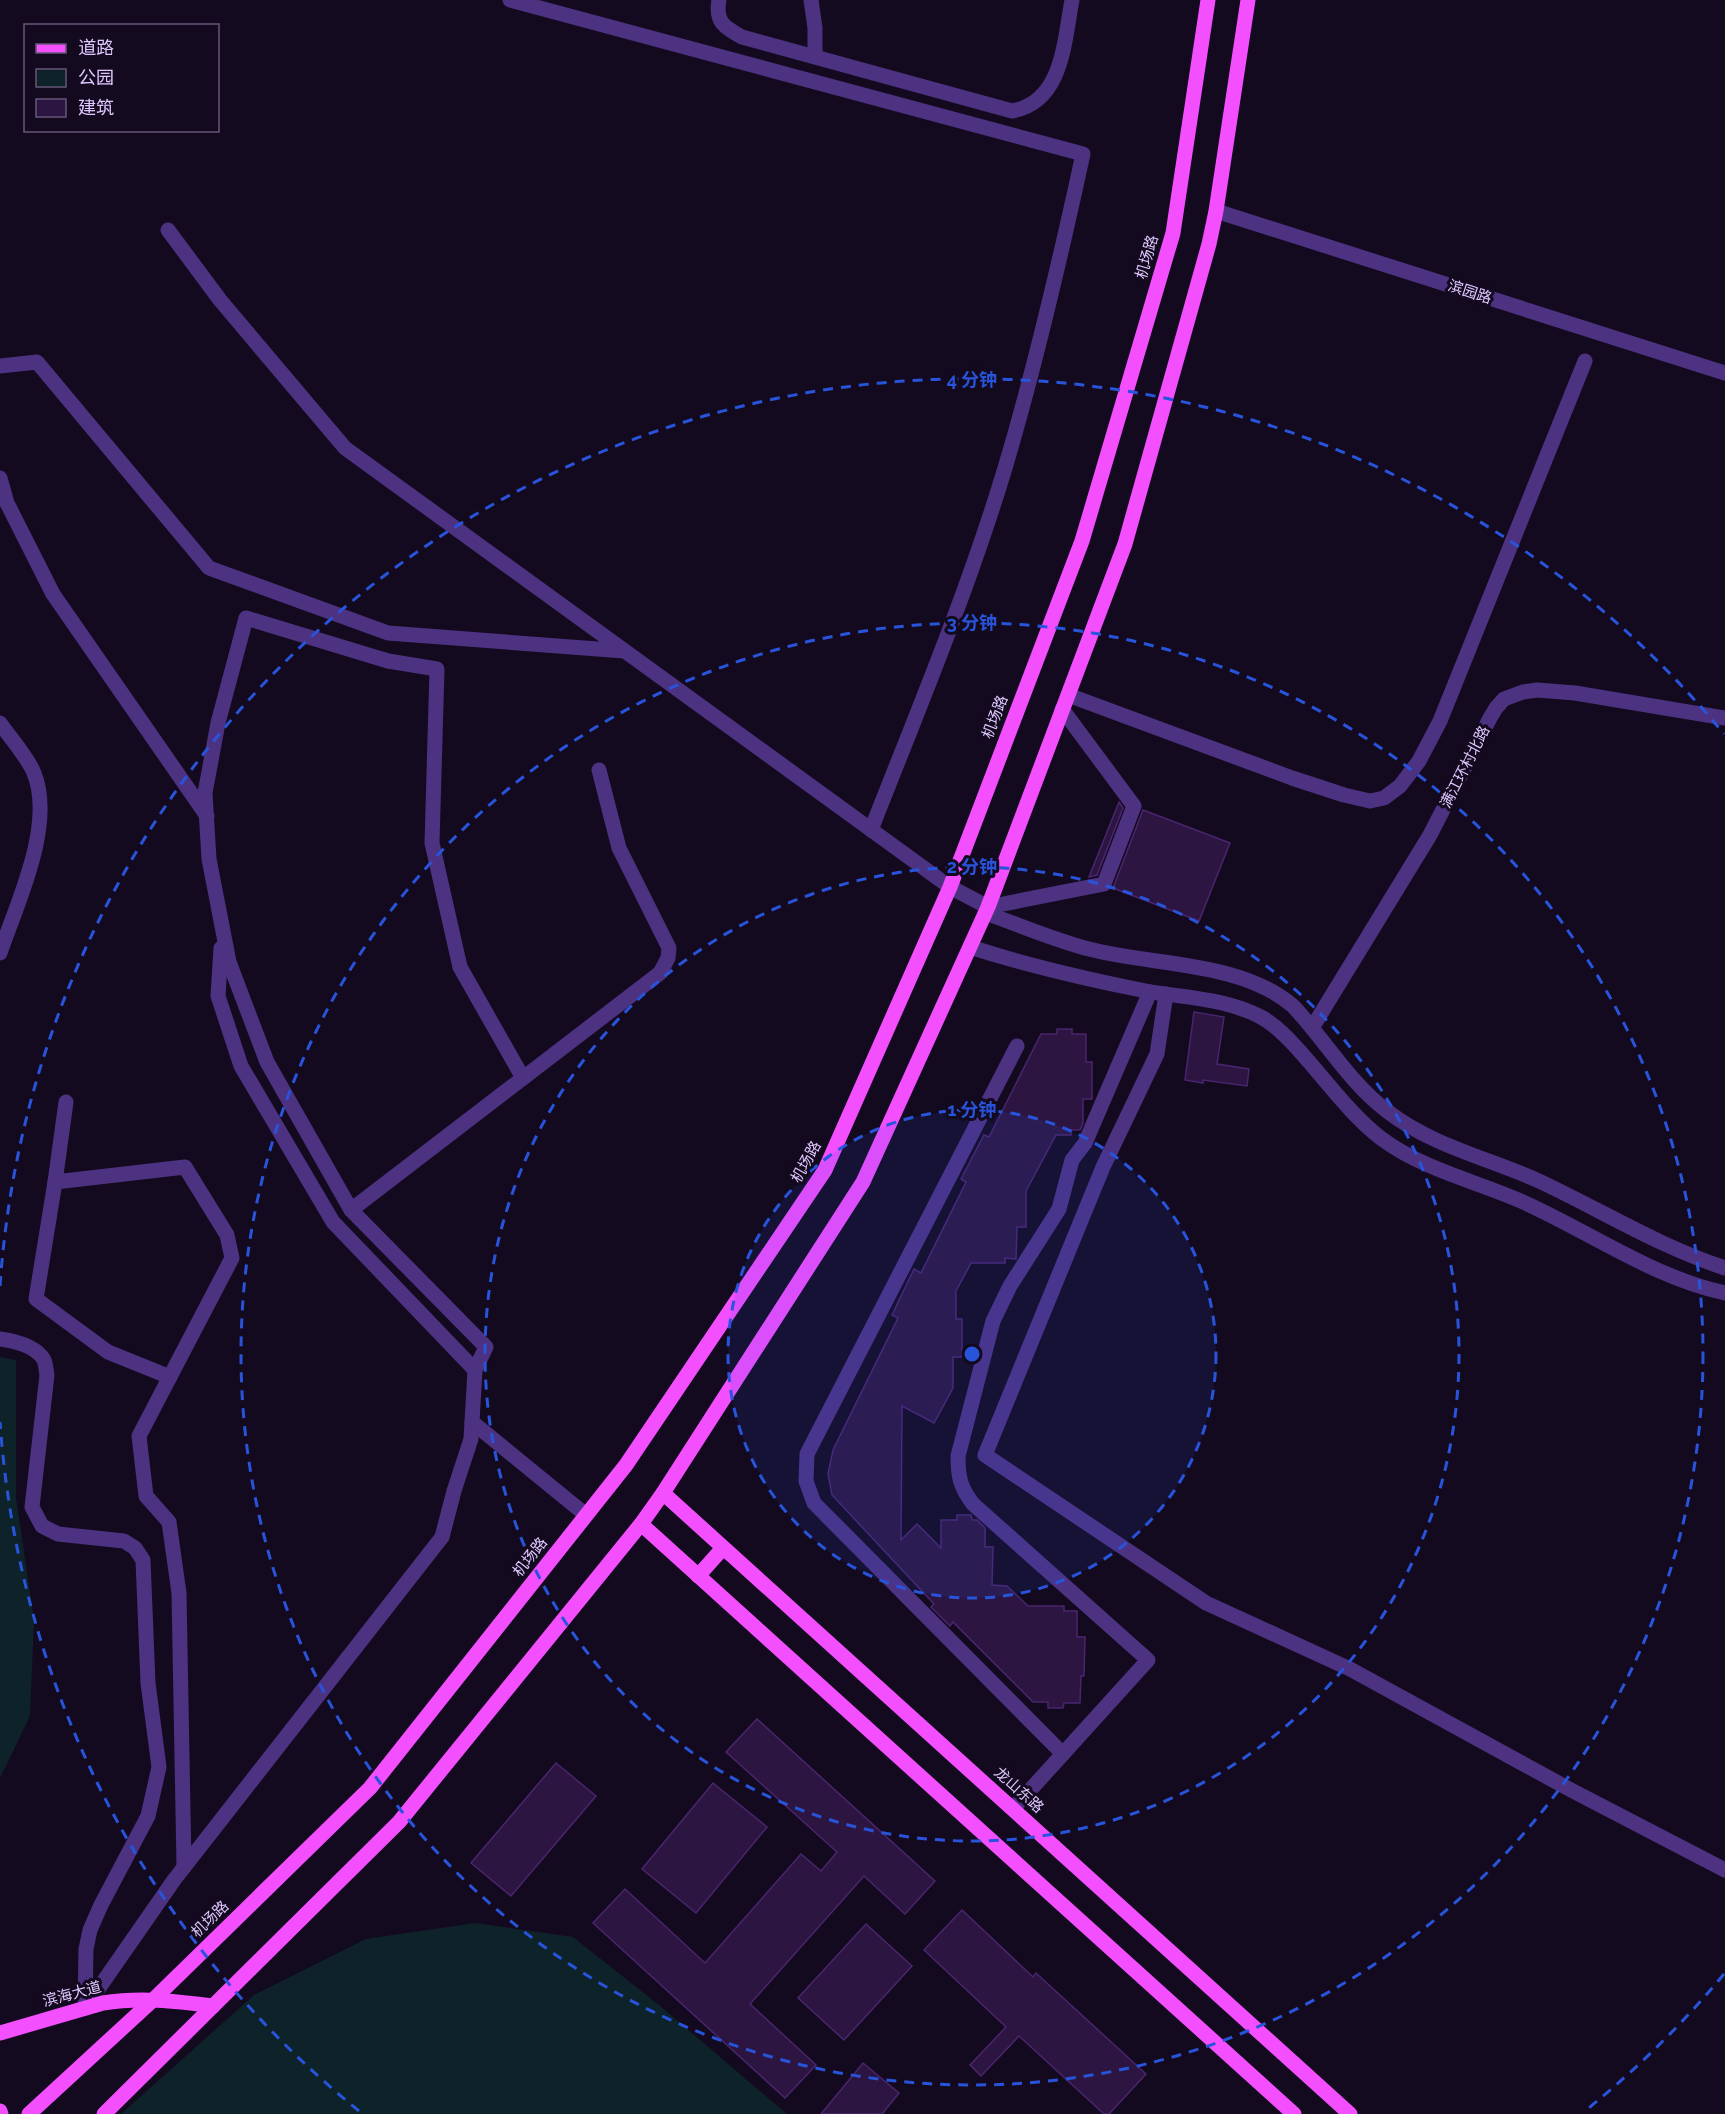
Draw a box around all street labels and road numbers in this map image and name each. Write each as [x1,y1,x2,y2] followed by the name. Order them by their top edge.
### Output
[1132,233,1162,281] street label: 机场路
[1446,276,1494,308] street label: 滨园路
[979,693,1011,741] street label: 机场路
[1437,723,1493,811] street label: 满江环村北路
[787,1138,825,1186] street label: 机场路
[509,1534,551,1580] street label: 机场路
[991,1763,1047,1817] street label: 龙山东路
[188,1897,232,1941] street label: 机场路
[41,1978,103,2010] street label: 滨海大道

